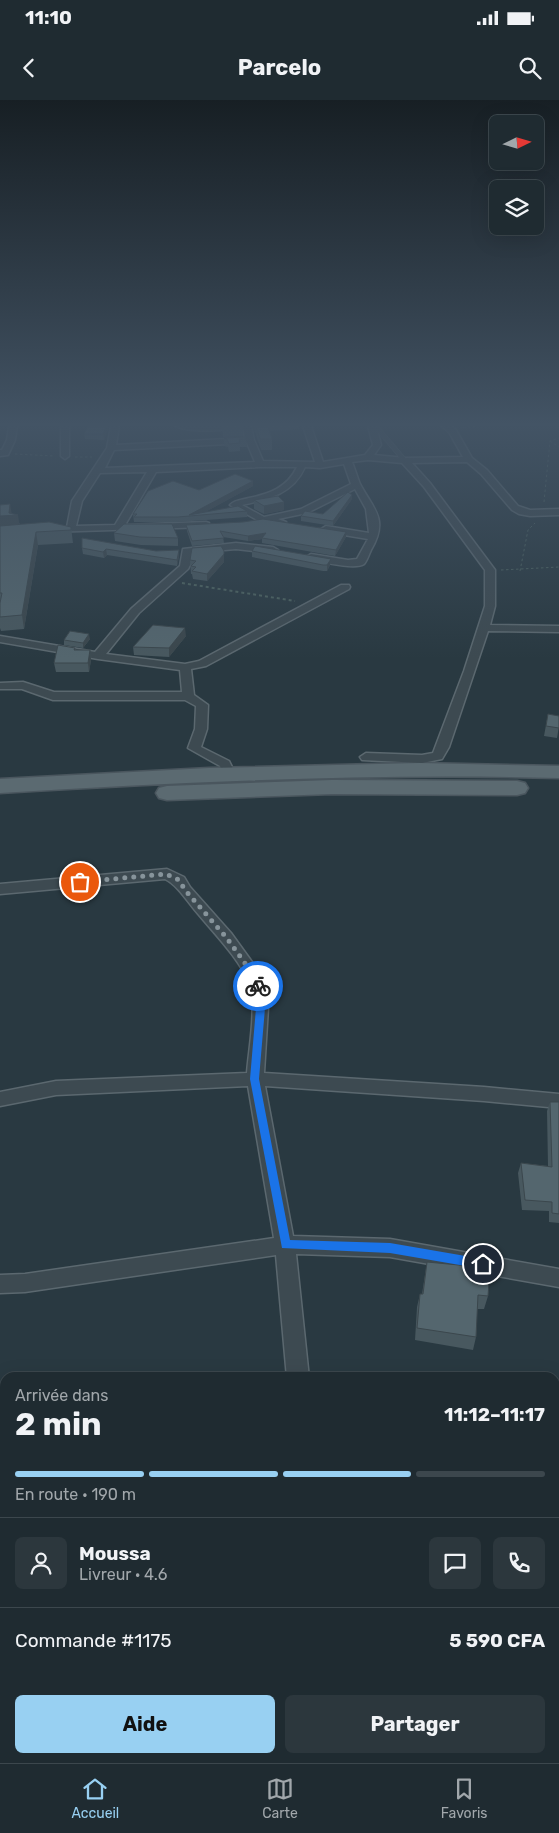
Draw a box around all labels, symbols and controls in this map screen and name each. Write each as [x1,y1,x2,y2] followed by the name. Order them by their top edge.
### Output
[25,6,72,29] text: 11:10
[15,54,43,82] icon: back
[238,54,321,81] text: Parcelo
[516,54,544,82] icon: search
[489,115,544,170] north arrow
[489,115,544,235] map controls
[489,180,544,235] button: layers
[59,861,101,903] pin
[66,868,94,896] icon: bag
[233,961,283,1011] courier
[244,972,272,1000] icon: bike
[462,1243,504,1285] pin
[469,1250,497,1278] icon: home
[15,1386,108,1405] text: Arrivée dans
[444,1403,545,1426] text: 11:12–11:17
[15,1405,102,1443] text: 2 min
[15,1485,136,1504] text: En route · 190 m
[15,1537,67,1589] button: person
[429,1537,481,1589] button: chat
[493,1537,545,1589] button: phone
[79,1542,151,1565] text: Moussa
[79,1565,167,1584] text: Livreur · 4.6
[15,1629,172,1652] text: Commande #1175
[449,1629,545,1652] text: 5 590 CFA
[15,1695,275,1753] button: Aide
[285,1695,545,1753] button: Partager
[71,1775,119,1822] tab: Accueil
[262,1775,298,1822] tab: Carte
[441,1775,488,1822] tab: Favoris

